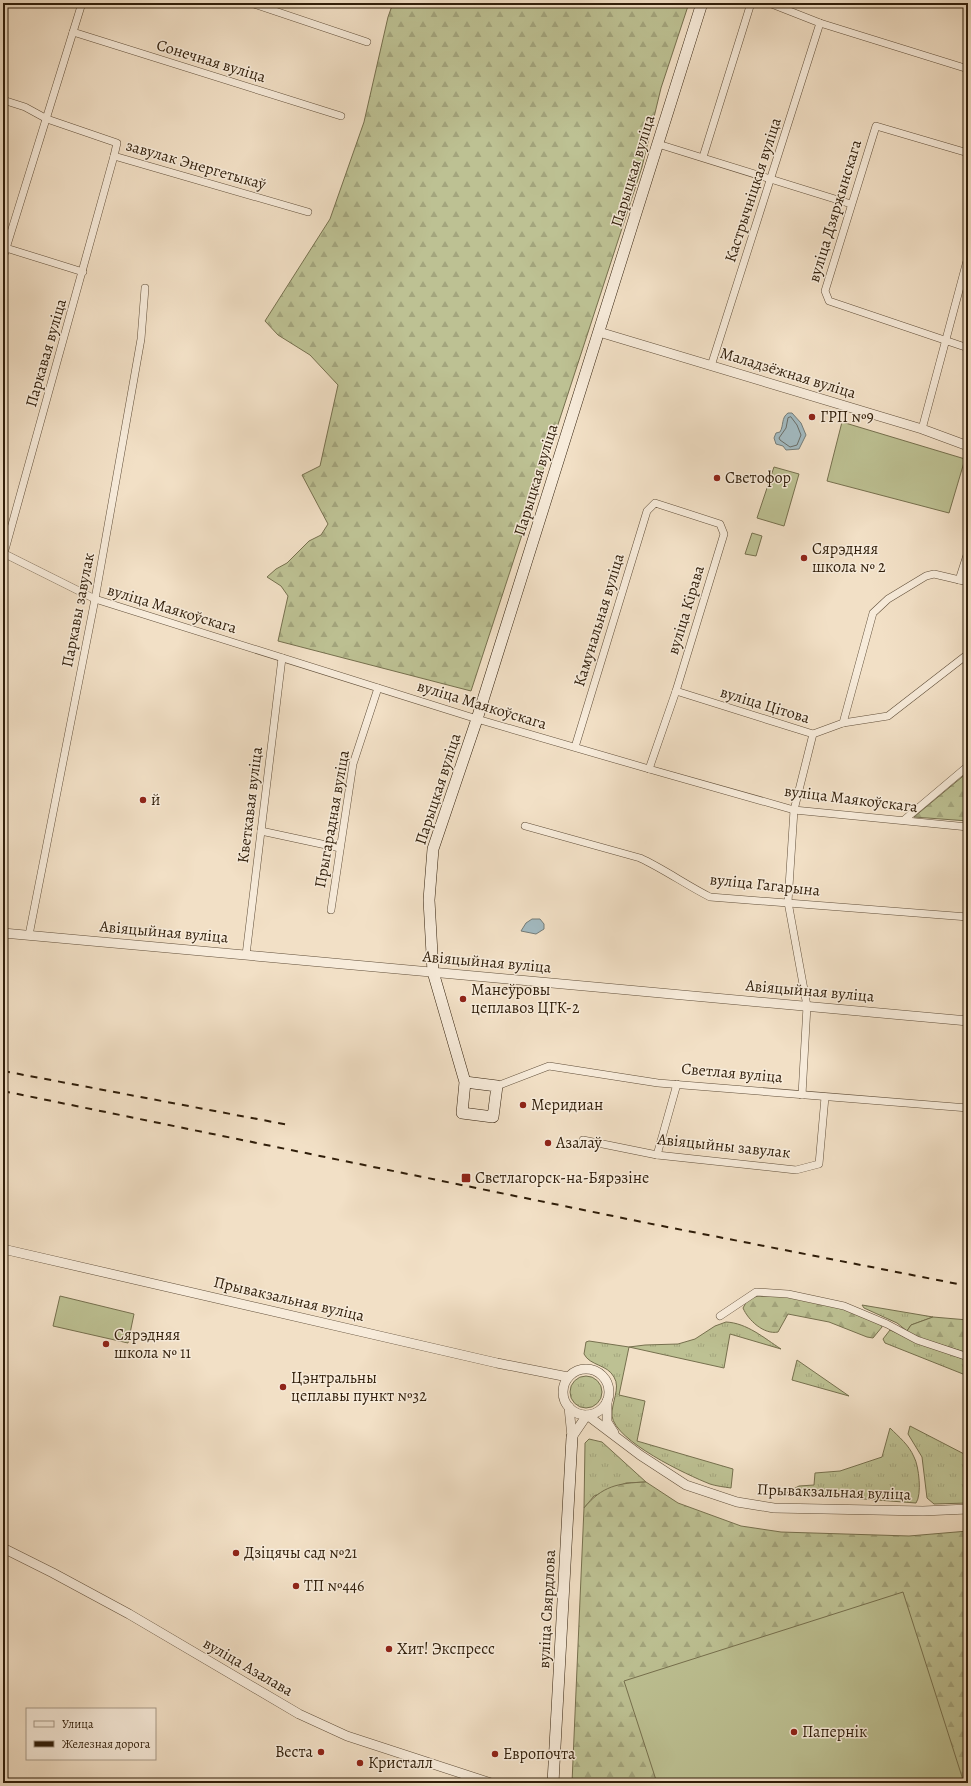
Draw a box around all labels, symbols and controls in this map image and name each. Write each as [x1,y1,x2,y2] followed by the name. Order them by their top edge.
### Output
[154,34,269,88] street label: Сонечная вуліца
[605,112,661,230] street label: Парыцкая вуліца
[719,114,787,265] street label: Кастрычніцкая вуліца
[123,134,269,196] street label: завулак Энергетыкаў
[803,136,867,285] street label: вуліца Дзяржынскага
[20,296,72,410] street label: Паркавая вуліца
[717,342,859,404] street label: Маладзёжная вуліца
[820,406,874,428] place label: ГРП №9
[807,412,817,422] marker: ГРП №9
[508,421,564,539] street label: Парыцкая вуліца
[725,467,791,489] place label: Светофор
[712,473,722,483] marker: Светофор
[812,538,886,578] place label: Сярэдняя школа № 2
[568,550,630,689] street label: Камунальная вуліца
[56,551,100,669] street label: Паркавы завулак
[799,553,809,563] marker: Сярэдняя школа № 2
[662,562,710,657] street label: вуліца Кірава
[105,579,240,639] street label: вуліца Маякоўскага
[415,675,550,735] street label: вуліца Маякоўскага
[717,681,813,729] street label: вуліца Цітова
[410,730,467,848] street label: Парыцкая вуліца
[232,745,268,864] street label: Кветкавая вуліца
[309,748,355,890] street label: Прыгарадная вуліца
[783,780,920,818] street label: вуліца Маякоўскага
[151,789,160,811] place label: й
[138,795,148,805] marker: й
[709,868,822,902] street label: вуліца Гагарына
[98,915,230,949] street label: Авіяцыйная вуліца
[421,945,553,979] street label: Авіяцыйная вуліца
[744,974,876,1008] street label: Авіяцыйная вуліца
[471,979,580,1019] place label: Манеўровы цеплавоз ЦГК-2
[458,994,468,1004] marker: Манеўровы цеплавоз ЦГК-2
[680,1058,784,1088] street label: Светлая вуліца
[531,1094,603,1116] place label: Меридиан
[518,1100,528,1110] marker: Меридиан
[655,1128,792,1164] street label: Авіяцыйны завулак
[555,1132,603,1154] place label: Азалаў
[543,1138,553,1148] marker: Азалаў
[475,1167,649,1189] place label: Светлагорск-на-Бярэзіне
[460,1172,472,1184] marker: Светлагорск-на-Бярэзіне
[211,1271,367,1327] street label: Прывакзальная вуліца
[114,1324,192,1364] place label: Сярэдняя школа № 11
[101,1339,111,1349] marker: Сярэдняя школа № 11
[291,1367,427,1407] place label: Цэнтральны цеплавы пункт №32
[278,1382,288,1392] marker: Цэнтральны цеплавы пункт №32
[757,1478,912,1506] street label: Прывакзальная вуліца
[244,1542,358,1564] place label: Дзіцячы сад №21
[231,1548,241,1558] marker: Дзіцячы сад №21
[533,1548,561,1669] street label: вуліца Свярдлова
[304,1575,364,1597] place label: ТП №446
[291,1581,301,1591] marker: ТП №446
[199,1632,298,1702] street label: вуліца Азалава
[397,1638,495,1660] place label: Хит! Экспресс
[384,1644,394,1654] marker: Хит! Экспресс
[26,1708,156,1760] legend
[62,1716,94,1732] text: Улица
[802,1721,867,1743] place label: Папернік
[789,1727,799,1737] marker: Папернік
[62,1736,151,1752] text: Железная дорога
[275,1741,314,1763] place label: Веста
[503,1743,576,1765] place label: Европочта
[316,1747,326,1757] marker: Веста
[490,1749,500,1759] marker: Европочта
[368,1752,433,1774] place label: Кристалл
[355,1758,365,1768] marker: Кристалл

